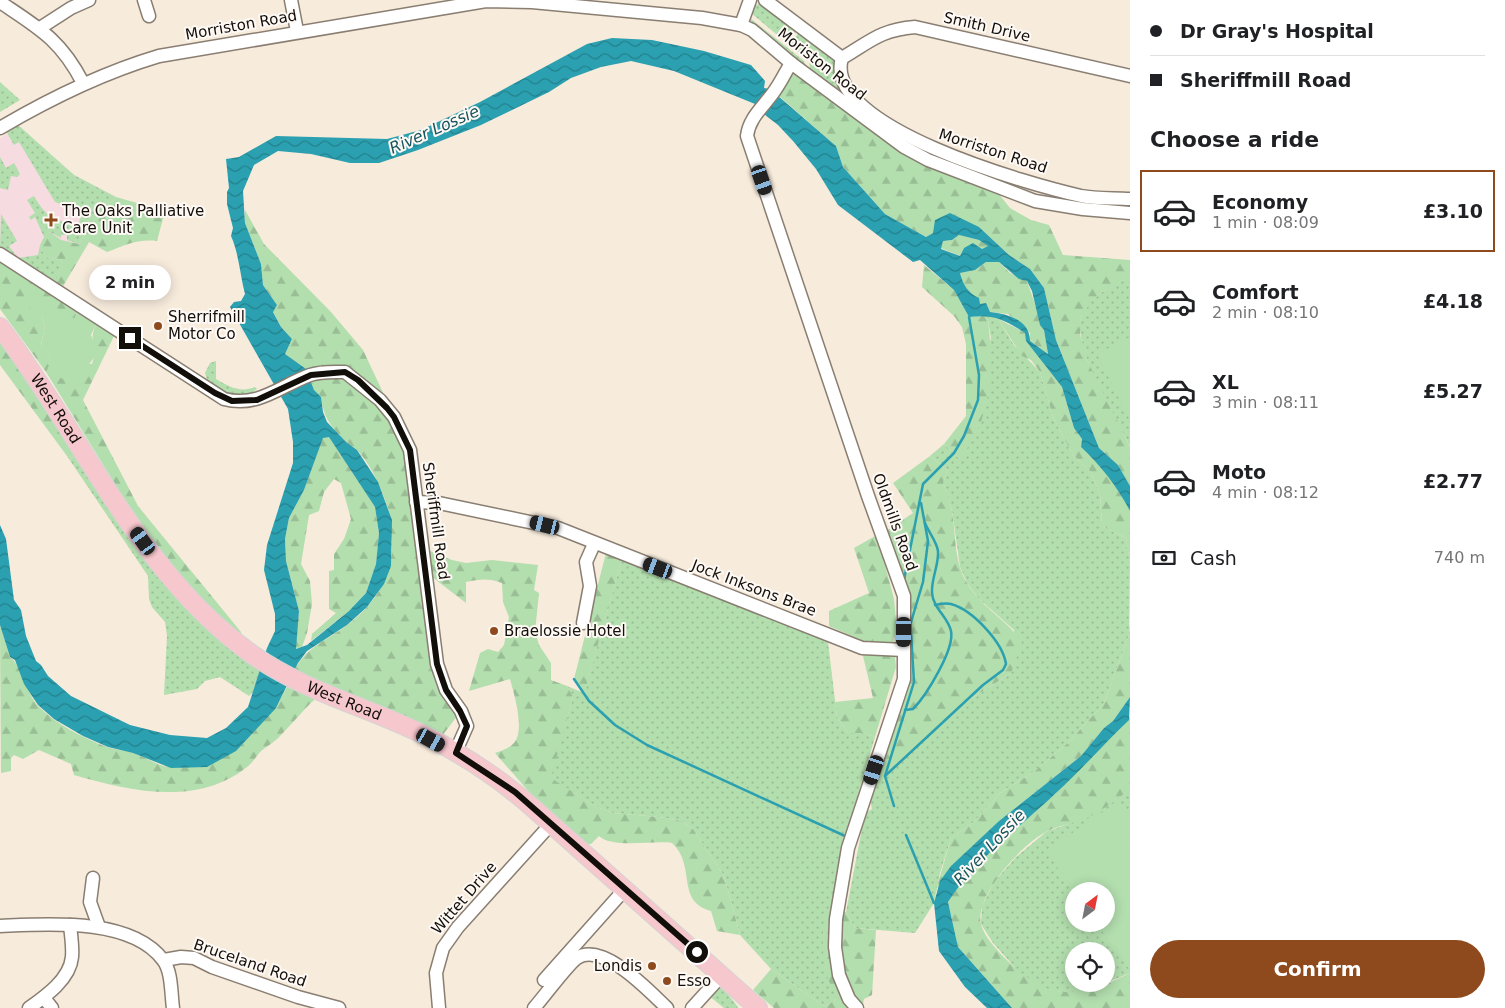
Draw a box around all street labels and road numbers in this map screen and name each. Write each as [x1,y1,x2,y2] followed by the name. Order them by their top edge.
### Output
[184,6,298,44] street label: Morriston Road
[942,8,1032,46] street label: Smith Drive
[774,24,870,104] street label: Moriston Road
[936,125,1050,177] street label: Morriston Road
[27,370,85,447] street label: West Road
[419,461,453,581] street label: Sheriffmill Road
[869,471,921,573] street label: Oldmills Road
[688,556,819,620] street label: Jock Inksons Brae
[304,678,384,724] street label: West Road
[428,858,500,938] street label: Wittet Drive
[191,935,309,991] street label: Bruceland Road

